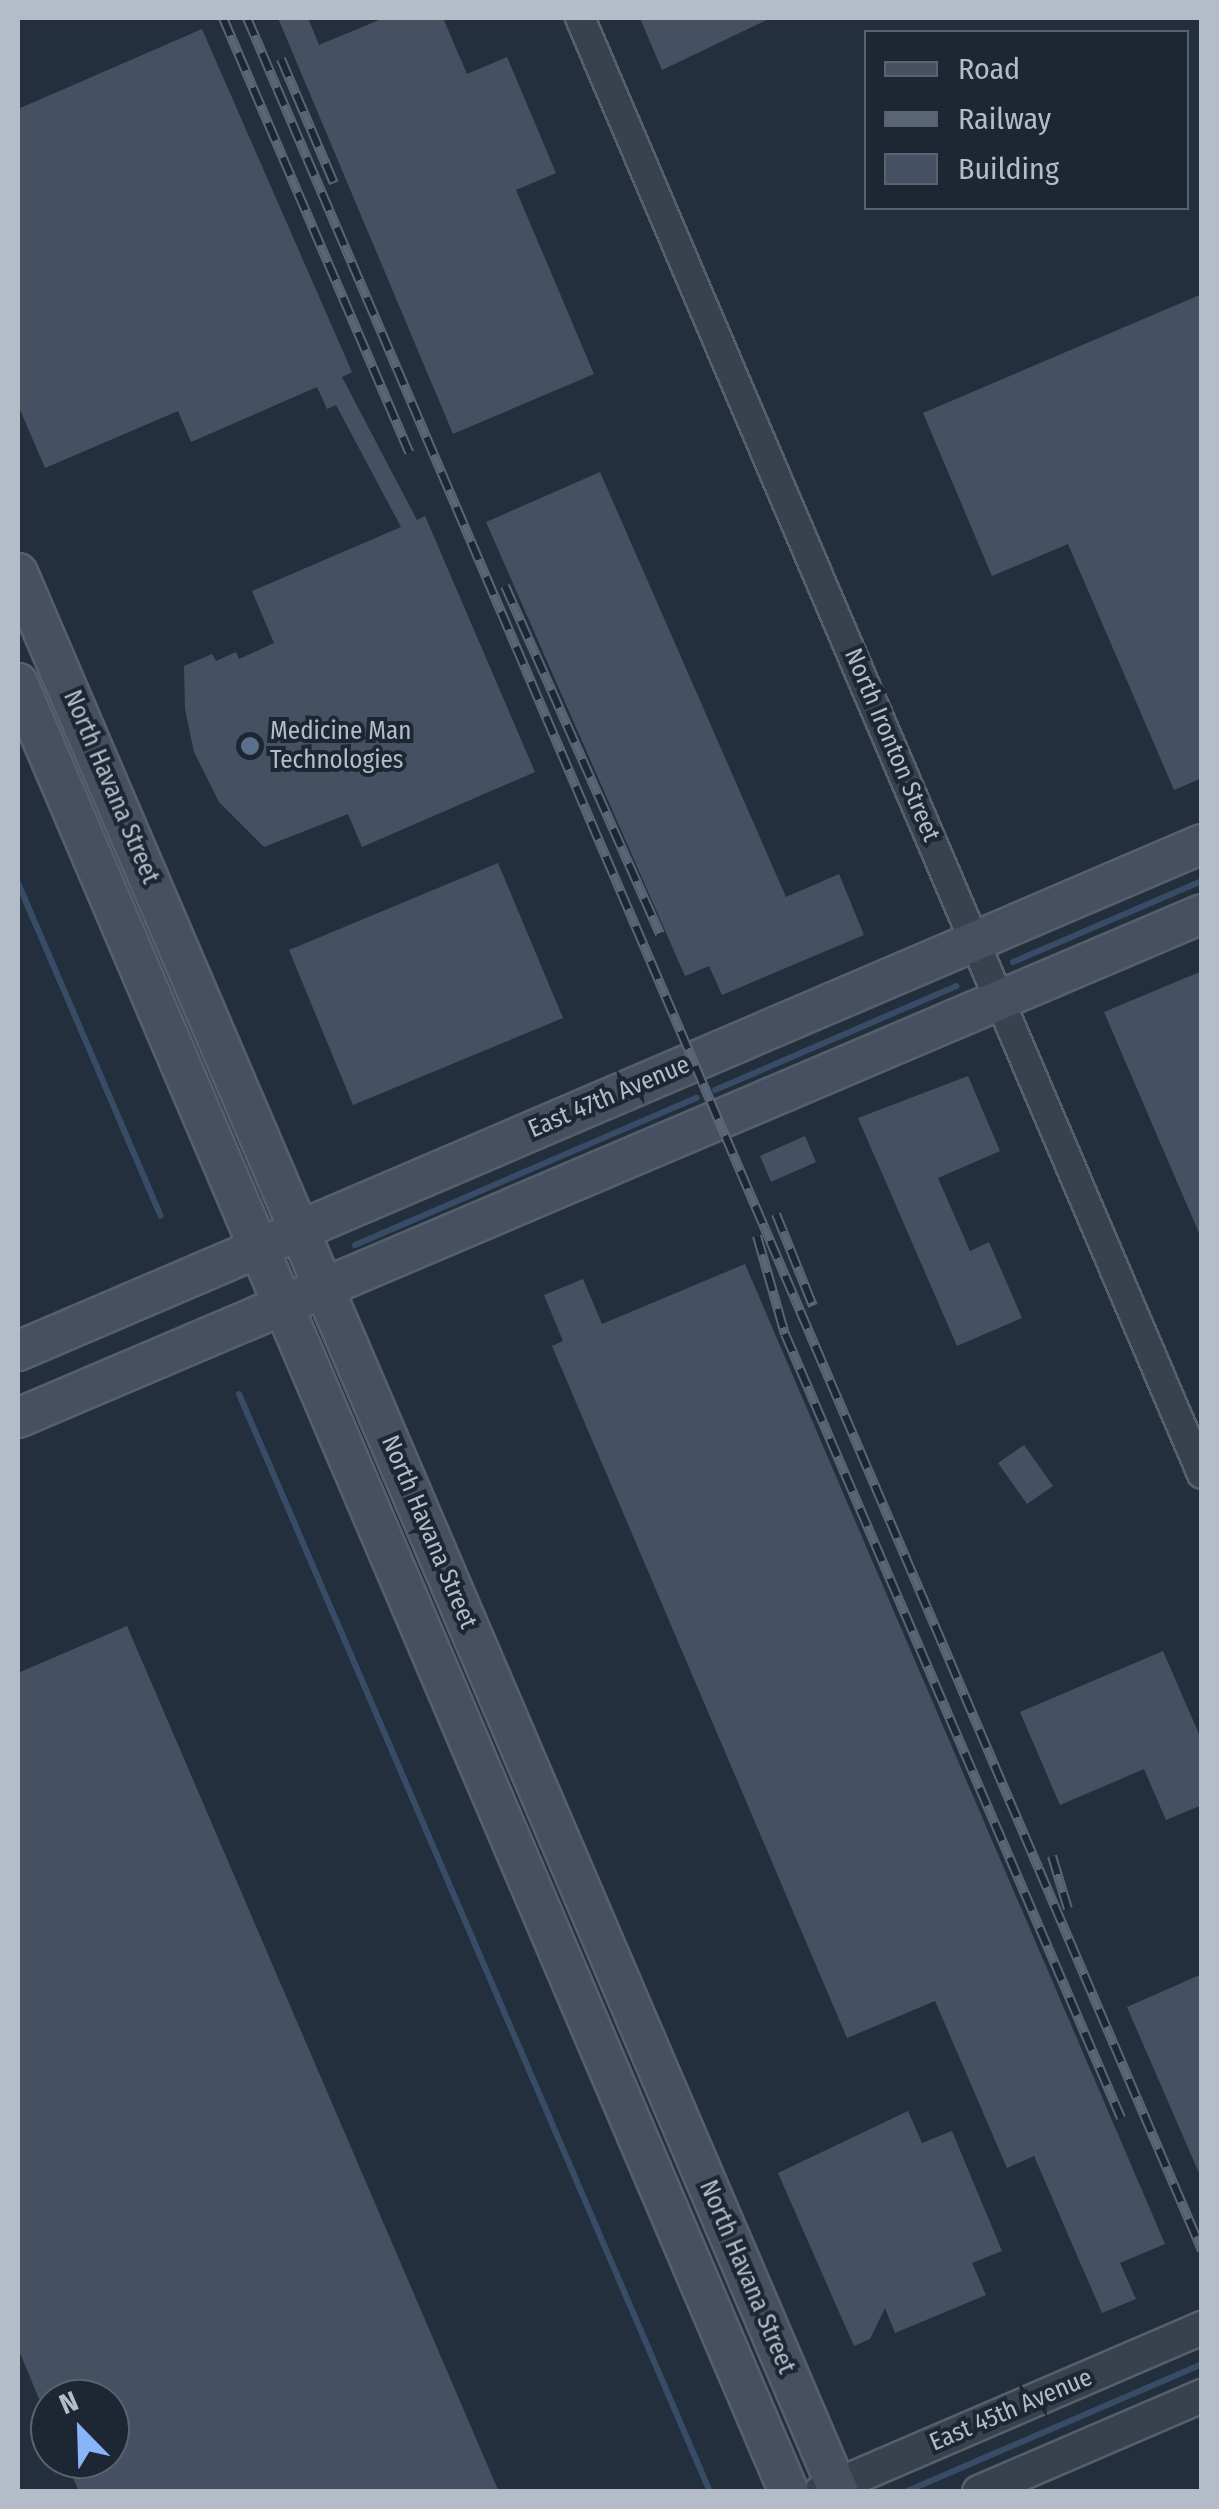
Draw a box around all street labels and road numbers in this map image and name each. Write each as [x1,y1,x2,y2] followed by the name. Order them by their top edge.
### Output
[838,644,946,846] street label: North Ironton Street
[57,686,165,888] street label: North Havana Street
[524,1050,694,1144] street label: East 47th Avenue
[375,1431,483,1633] street label: North Havana Street
[693,2176,801,2378] street label: North Havana Street
[925,2362,1097,2458] street label: East 45th Avenue

